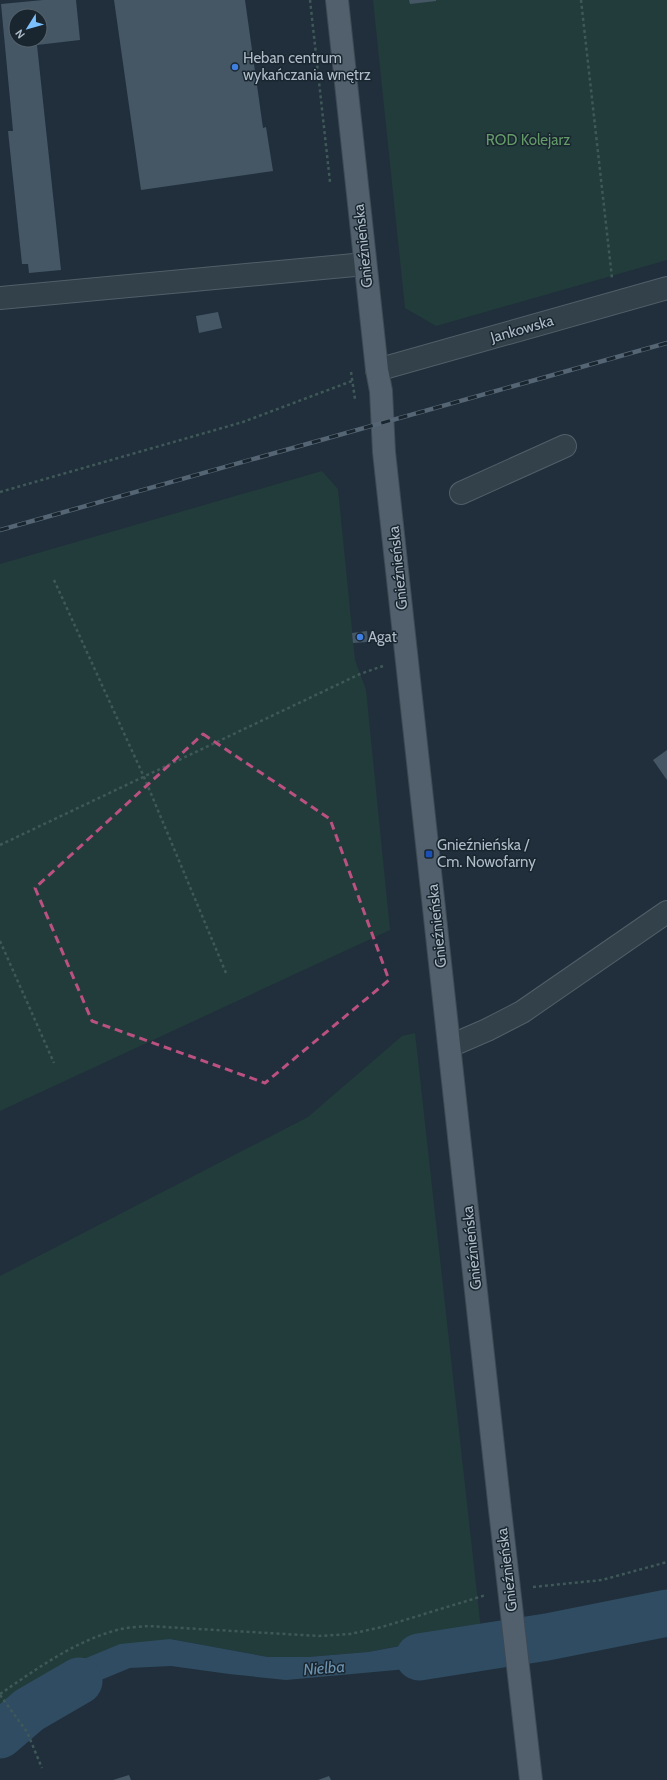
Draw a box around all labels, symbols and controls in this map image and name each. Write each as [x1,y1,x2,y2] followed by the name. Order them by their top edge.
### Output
[8,8,48,48] north arrow
[12,27,28,41] text: N
[243,49,371,84] place label: Heban centrum wykańczania wnętrz
[230,62,240,72] marker: Heban centrum wykańczania wnętrz
[486,131,570,149] park label: ROD Kolejarz
[350,203,376,289] street label: Gnieźnieńska
[487,311,556,347] street label: Jankowska
[385,525,411,611] street label: Gnieźnieńska
[368,628,397,646] place label: Agat
[355,632,365,642] marker: Agat
[437,836,536,871] place label: Gnieźnieńska / Cm. Nowofarny
[424,849,434,859] marker: Gnieźnieńska / Cm. Nowofarny
[424,883,450,969] street label: Gnieźnieńska
[459,1205,485,1291] street label: Gnieźnieńska
[493,1526,521,1613] street label: Gnieźnieńska
[302,1657,346,1679] water label: Nielba

